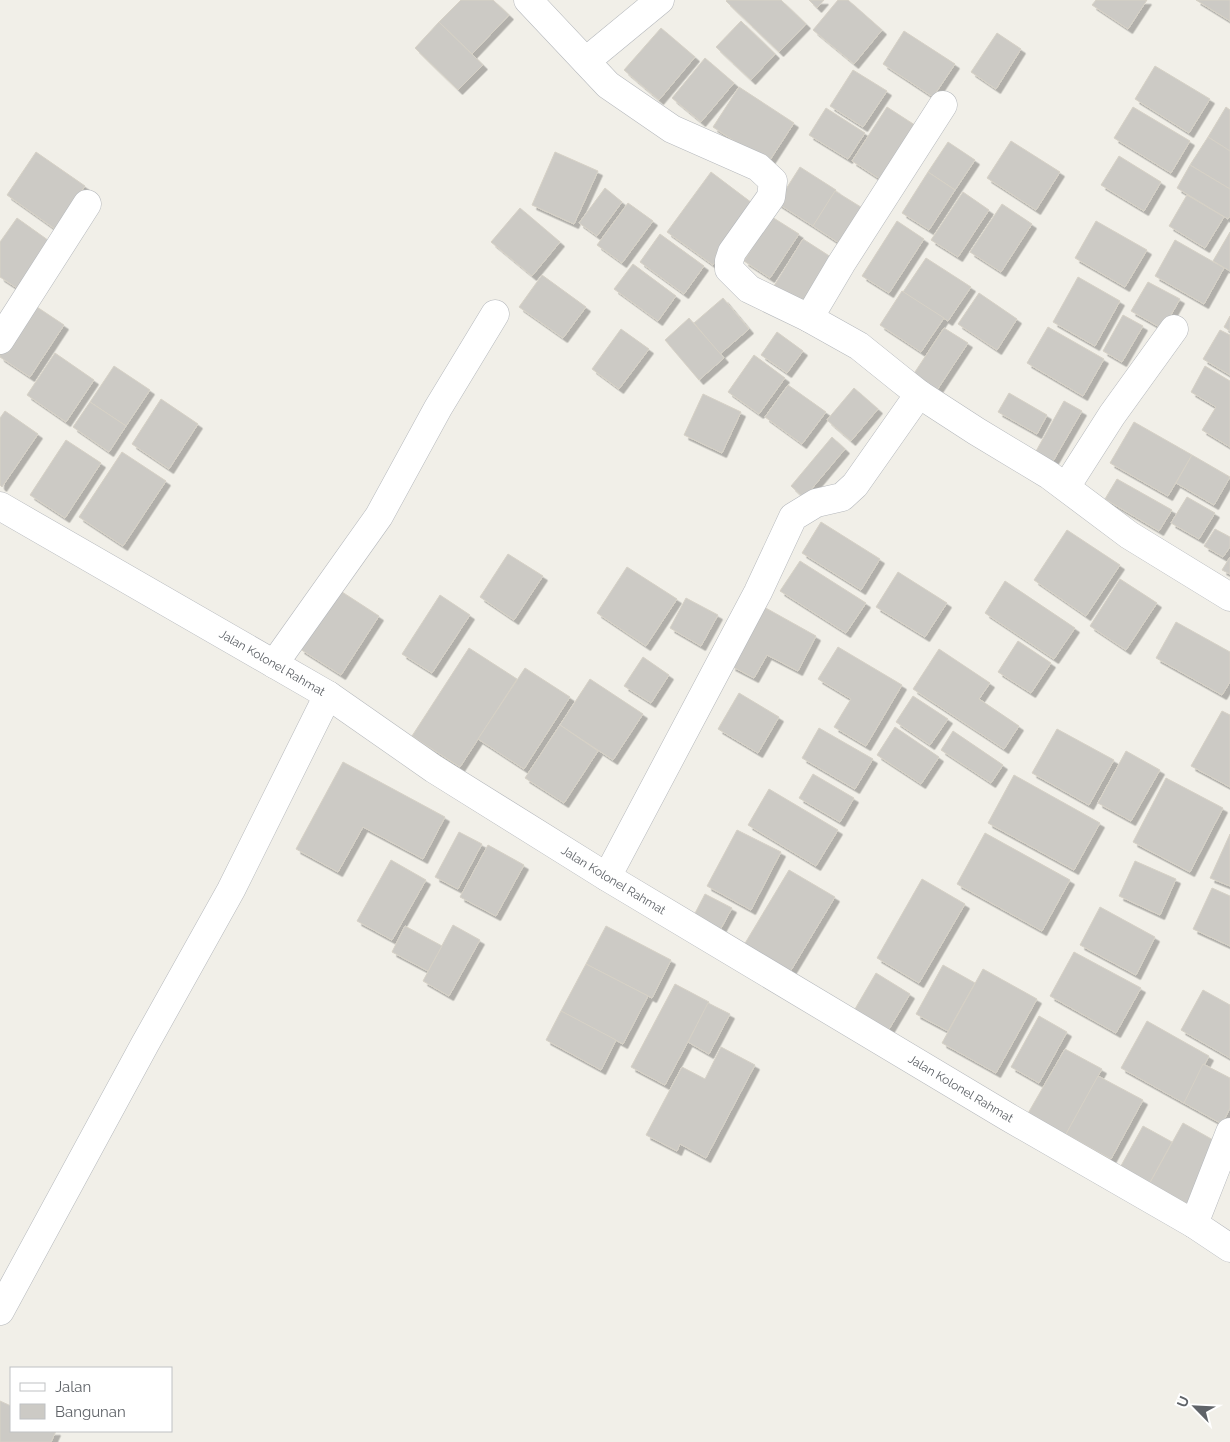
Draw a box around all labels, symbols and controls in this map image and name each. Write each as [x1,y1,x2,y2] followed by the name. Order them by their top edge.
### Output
[217,627,327,699] street label: Jalan Kolonel Rahmat
[559,843,668,917] street label: Jalan Kolonel Rahmat
[906,1052,1016,1125] street label: Jalan Kolonel Rahmat
[10,1367,172,1432] legend
[55,1378,91,1396] text: Jalan
[1170,1382,1220,1432] north arrow
[1174,1394,1193,1410] text: U
[55,1403,126,1421] text: Bangunan

